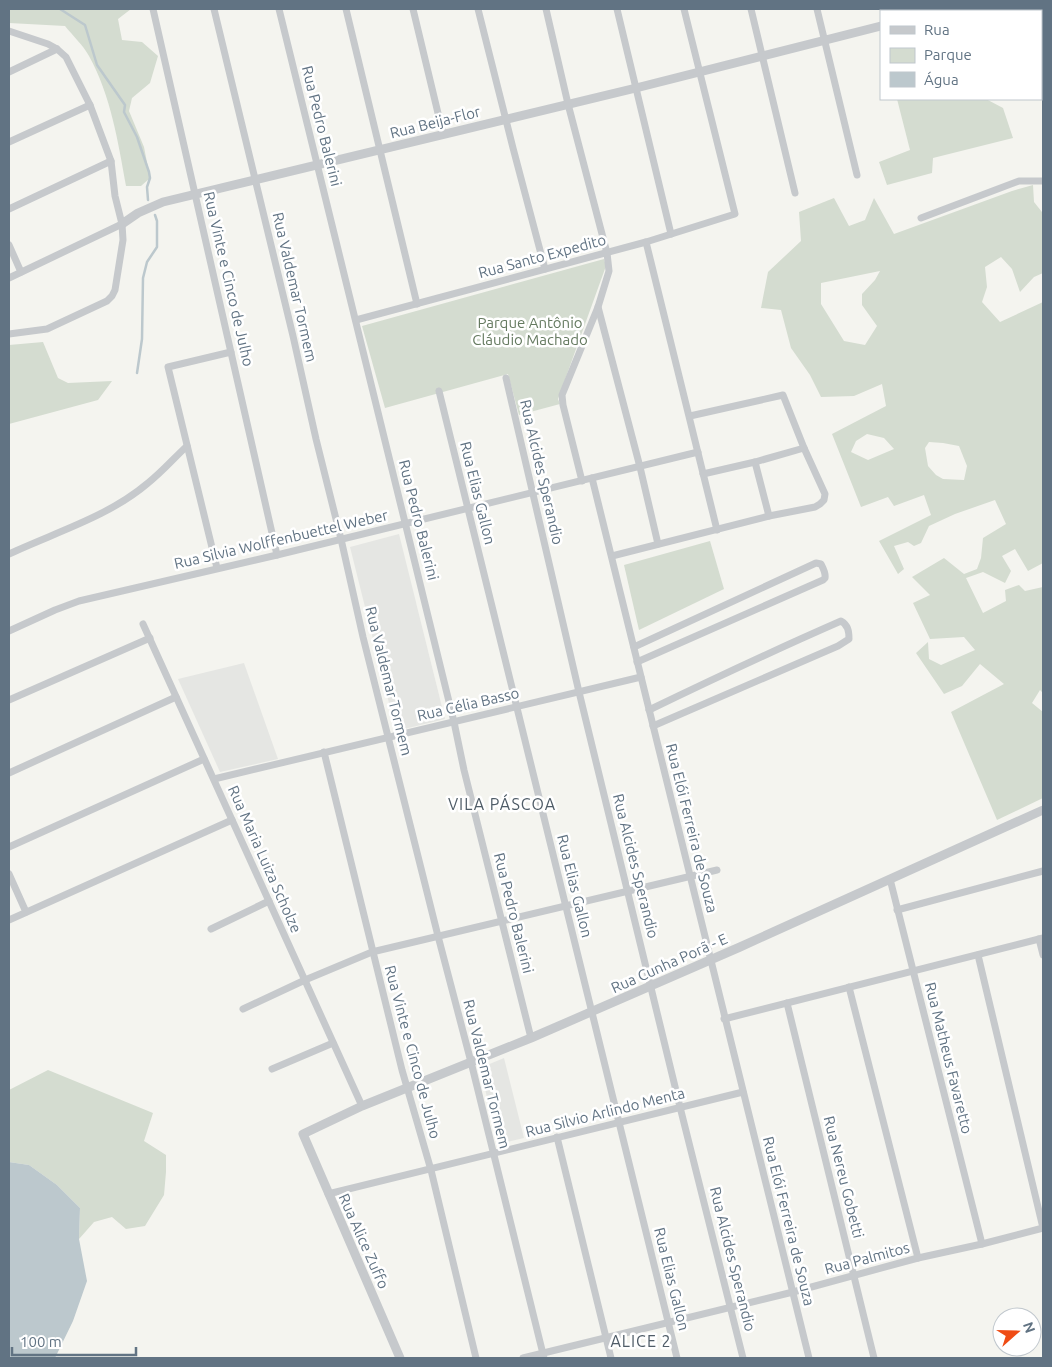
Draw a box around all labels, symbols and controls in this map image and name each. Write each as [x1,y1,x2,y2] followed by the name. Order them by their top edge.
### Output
[880,10,1042,100] legend
[924,21,950,38] text: Rua
[924,46,972,63] text: Parque
[299,64,345,188] street label: Rua Pedro Balerini
[924,71,959,88] text: Água
[388,102,482,141] street label: Rua Beija-Flor
[201,190,257,368] street label: Rua Vinte e Cinco de Julho
[270,211,320,363] street label: Rua Valdemar Tormem
[476,231,608,281] street label: Rua Santo Expedito
[472,314,588,348] park label: Parque Antônio Cláudio Machado
[517,398,567,546] street label: Rua Alcides Sperandio
[457,440,499,546] street label: Rua Elias Gallon
[396,458,442,582] street label: Rua Pedro Balerini
[172,506,390,572] street label: Rua Silvia Wolffenbuettel Weber
[362,605,416,757] street label: Rua Valdemar Tormem
[415,684,521,724] street label: Rua Célia Basso
[663,742,721,914] street label: Rua Elói Ferreira de Souza
[225,783,305,935] street label: Rua Maria Luiza Scholze
[610,792,662,940] street label: Rua Alcides Sperandio
[448,793,556,813] district label: VILA PÁSCOA
[554,833,596,939] street label: Rua Elias Gallon
[491,851,537,975] street label: Rua Pedro Balerini
[608,930,730,996] street label: Rua Cunha Porã - E
[382,963,444,1141] street label: Rua Vinte e Cinco de Julho
[922,980,976,1136] street label: Rua Matheus Favaretto
[460,998,514,1150] street label: Rua Valdemar Tormem
[524,1084,686,1140] street label: Rua Silvio Arlindo Menta
[821,1114,867,1240] street label: Rua Nereu Gobetti
[760,1135,818,1307] street label: Rua Elói Ferreira de Souza
[707,1185,759,1333] street label: Rua Alcides Sperandio
[335,1191,393,1291] street label: Rua Alice Zuffo
[651,1226,693,1332] street label: Rua Elias Gallon
[823,1238,911,1278] street label: Rua Palmitos
[992,1307,1042,1357] north arrow
[1020,1320,1039,1335] text: N
[12,1324,136,1356] scale bar
[610,1332,672,1350] district label: ALICE 2
[20,1333,62,1350] text: 100 m

